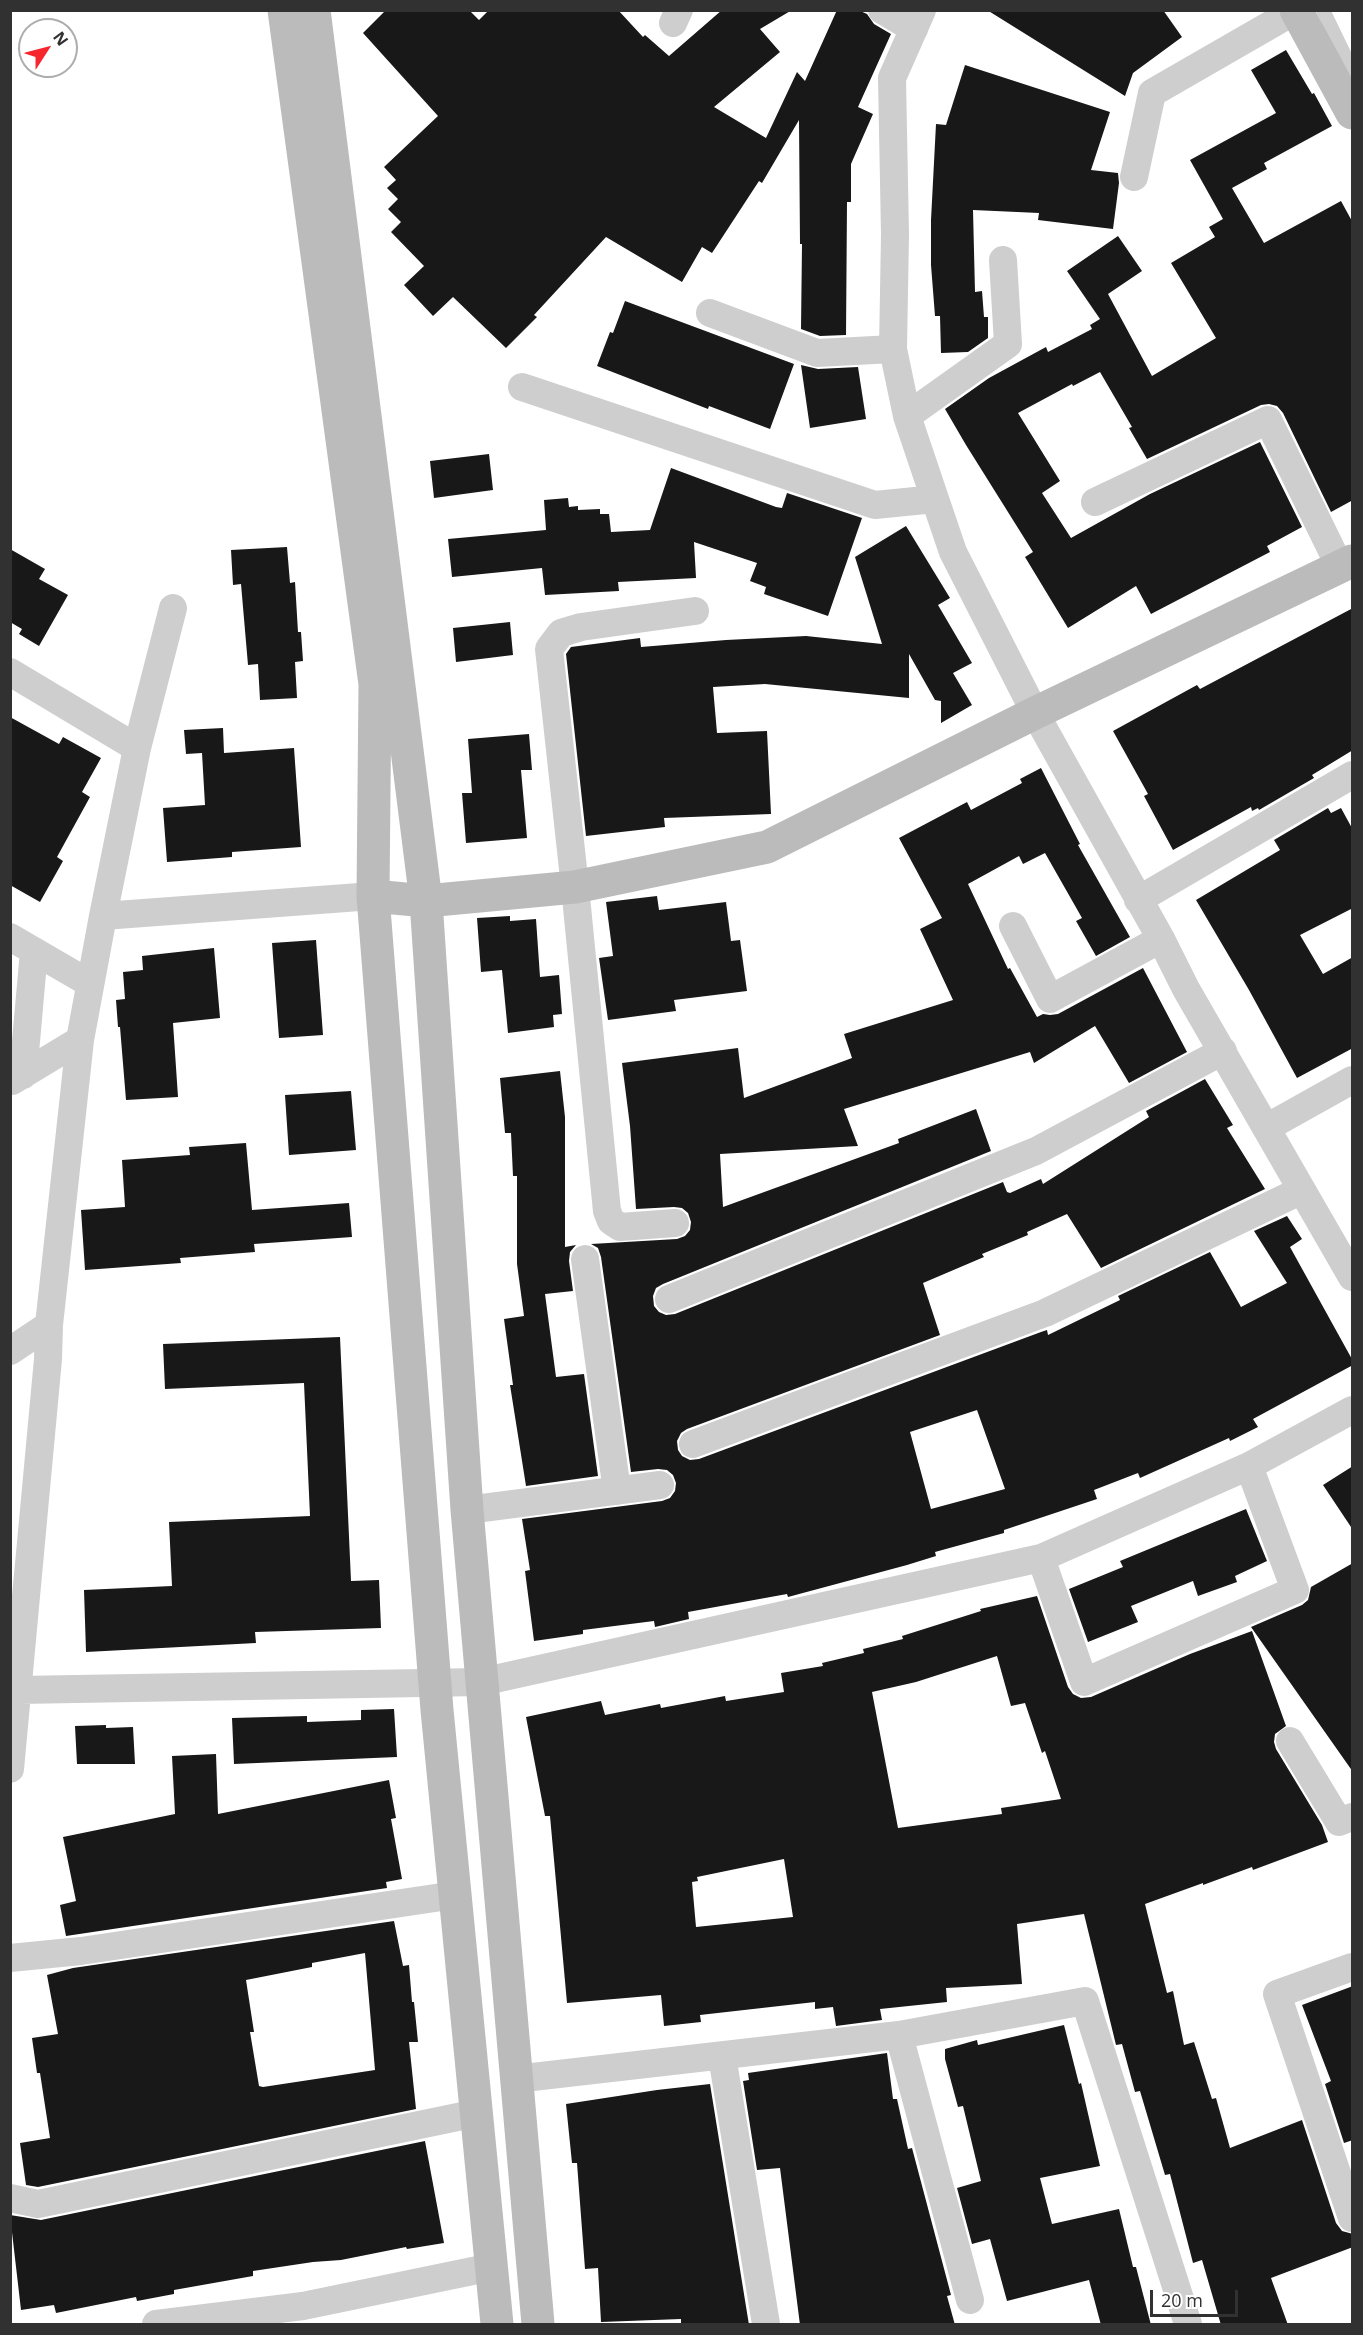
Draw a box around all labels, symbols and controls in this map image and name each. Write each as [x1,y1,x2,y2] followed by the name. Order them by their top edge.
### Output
[18,18,78,78] north arrow
[48,27,74,50] text: N
[1153,2278,1242,2316] scale bar
[1161,2288,1203,2312] text: 20 m

